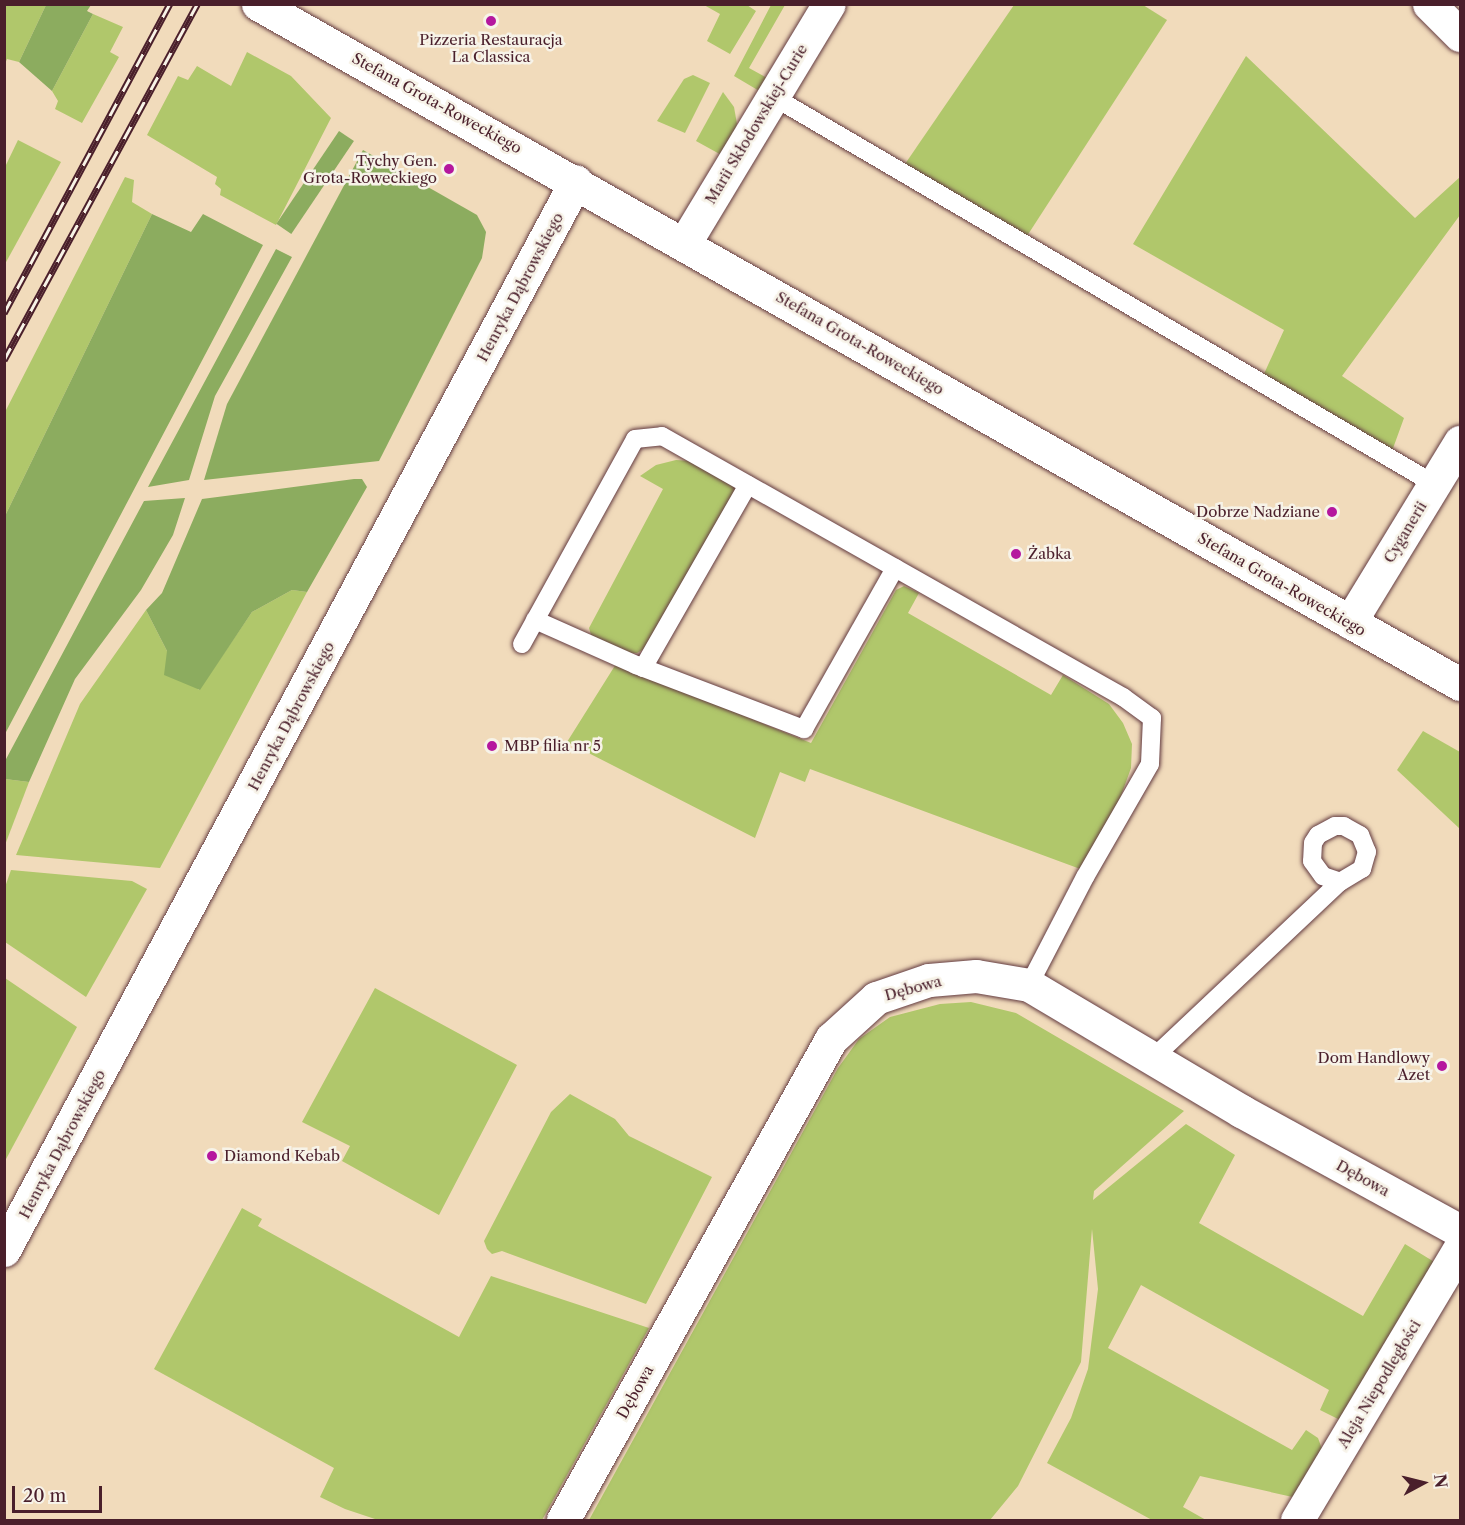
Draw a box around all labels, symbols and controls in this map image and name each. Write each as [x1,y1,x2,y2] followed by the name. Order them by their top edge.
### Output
[484,14,498,28] marker: Pizzeria Restauracja La Classica
[419,30,563,65] place label: Pizzeria Restauracja La Classica
[701,41,811,207] street label: Marii Skłodowskiej-Curie
[349,49,525,157] street label: Stefana Grota-Roweckiego
[303,151,437,186] place label: Tychy Gen. Grota-Roweckiego
[442,162,456,176] marker: Tychy Gen. Grota-Roweckiego
[473,209,567,365] street label: Henryka Dąbrowskiego
[773,287,947,399] street label: Stefana Grota-Roweckiego
[1380,498,1430,566] street label: Cyganerii
[1196,503,1320,521] place label: Dobrze Nadziane
[1325,505,1339,519] marker: Dobrze Nadziane
[1195,528,1369,640] street label: Stefana Grota-Roweckiego
[1028,545,1071,563] place label: Żabka
[1009,547,1023,561] marker: Żabka
[244,638,338,794] street label: Henryka Dąbrowskiego
[504,737,602,755] place label: MBP filia nr 5
[485,739,499,753] marker: MBP filia nr 5
[883,972,943,1004] street label: Dębowa
[1318,1048,1430,1083] place label: Dom Handlowy Azet
[1435,1059,1449,1073] marker: Dom Handlowy Azet
[15,1066,109,1222] street label: Henryka Dąbrowskiego
[224,1147,340,1165] place label: Diamond Kebab
[205,1149,219,1163] marker: Diamond Kebab
[1333,1156,1393,1200] street label: Dębowa
[1334,1317,1424,1451] street label: Aleja Niepodległości
[613,1362,657,1422] street label: Dębowa
[1393,1453,1453,1513] north arrow
[1430,1473,1452,1489] text: N
[15,1474,105,1512] scale bar
[23,1485,66,1507] text: 20 m

